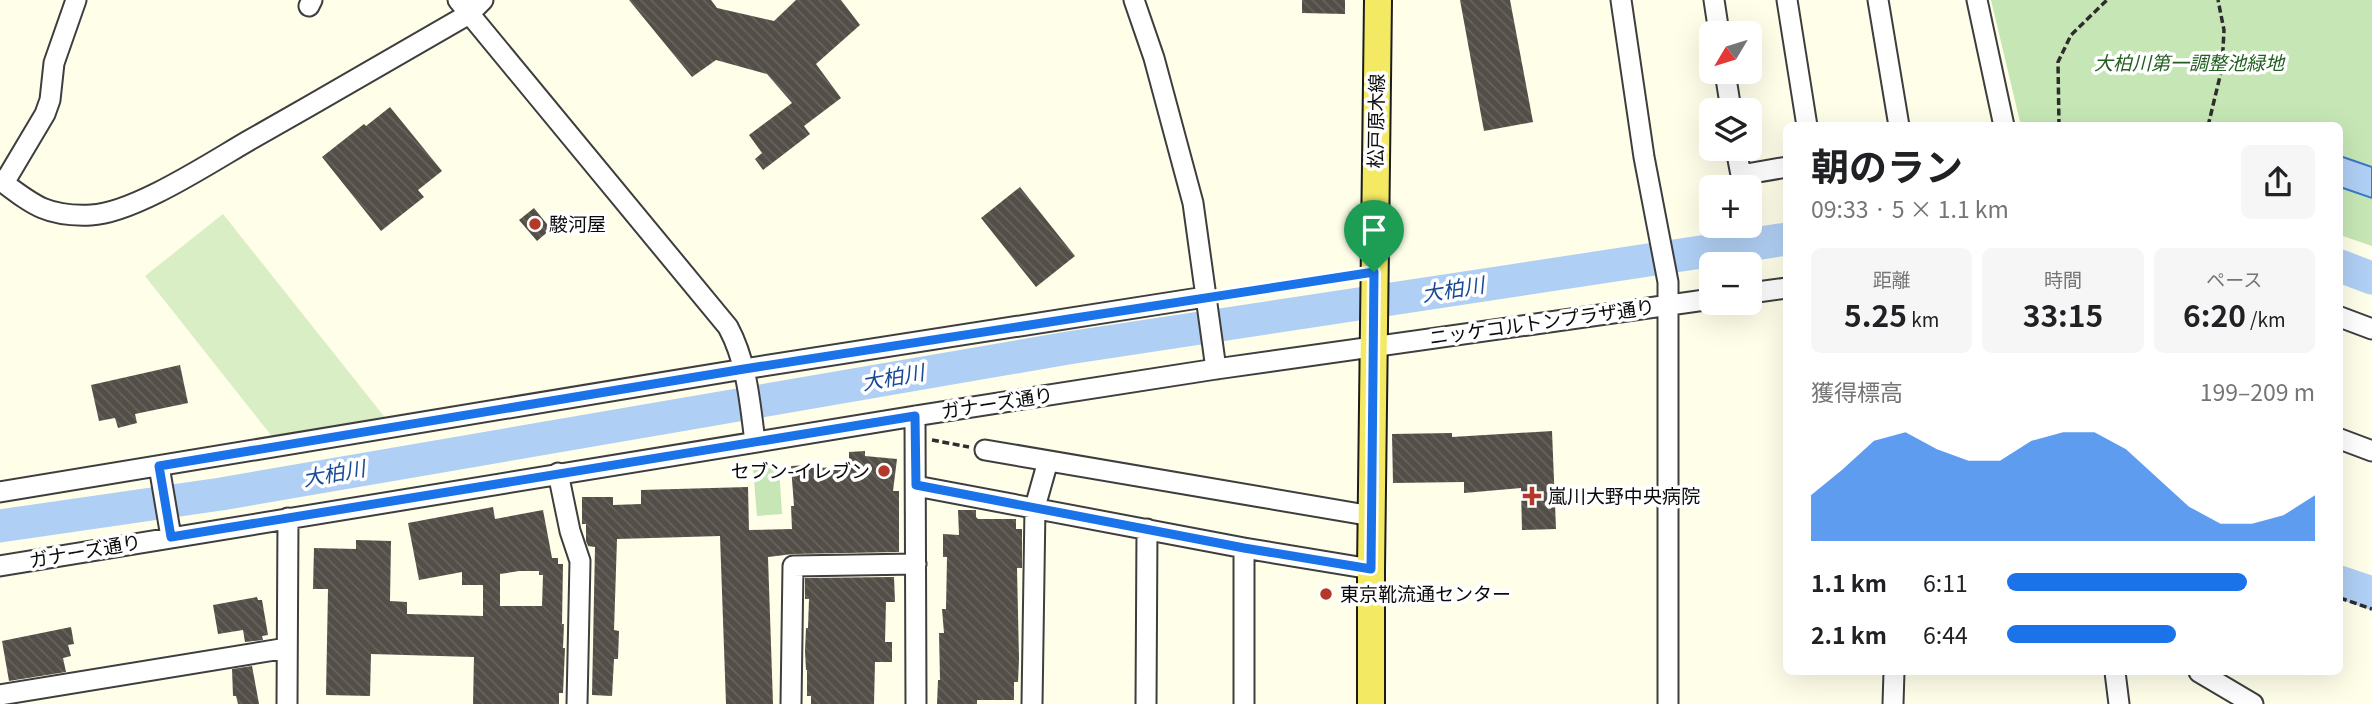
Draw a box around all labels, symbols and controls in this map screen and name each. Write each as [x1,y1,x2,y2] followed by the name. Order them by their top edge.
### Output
[1699,21,1762,84] north arrow
[1699,21,1762,315] map controls
[2094,48,2286,75] park label: 大柏川第一調整池緑地
[1360,73,1389,169] street label: 松戸原木線
[1699,98,1762,161] button: layers
[1811,137,1963,192] text: 朝のラン
[2241,145,2315,219] button: share
[1699,175,1762,238] button: +
[1811,191,2009,225] text: 09:33 · 5 × 1.1 km
[1344,200,1404,272] pin
[549,209,606,236] place label: 駿河屋
[1355,211,1393,249] icon: arrive
[527,216,543,232] marker: 駿河屋
[1699,252,1762,315] button: −
[1873,265,1911,292] text: 距離
[2044,265,2082,292] text: 時間
[2206,265,2262,292] text: ペース
[1419,268,1488,308] water label: 大柏川
[1427,291,1656,350] street label: ニッケコルトンプラザ通り
[1844,292,1907,336] text: 5.25
[2023,292,2103,336] text: 33:15
[2183,292,2246,336] text: 6:20
[1907,305,1939,332] text: km
[2246,305,2286,332] text: /km
[859,355,928,396] water label: 大柏川
[1811,374,1903,408] text: 獲得標高
[2200,374,2315,408] text: 199–209 m
[939,379,1055,424] street label: ガナーズ通り
[300,451,369,492] water label: 大柏川
[730,456,870,483] place label: セブン-イレブン
[876,463,892,479] marker: セブン-イレブン
[1548,481,1700,508] place label: 嵐川大野中央病院
[1522,486,1542,506] marker: 嵐川大野中央病院
[27,526,143,573] street label: ガナーズ通り
[1811,565,1887,599] text: 1.1 km
[1923,565,1968,599] text: 6:11
[1340,579,1511,606] place label: 東京靴流通センター
[1318,586,1334,602] marker: 東京靴流通センター
[1811,617,1887,651] text: 2.1 km
[1923,617,1968,651] text: 6:44

